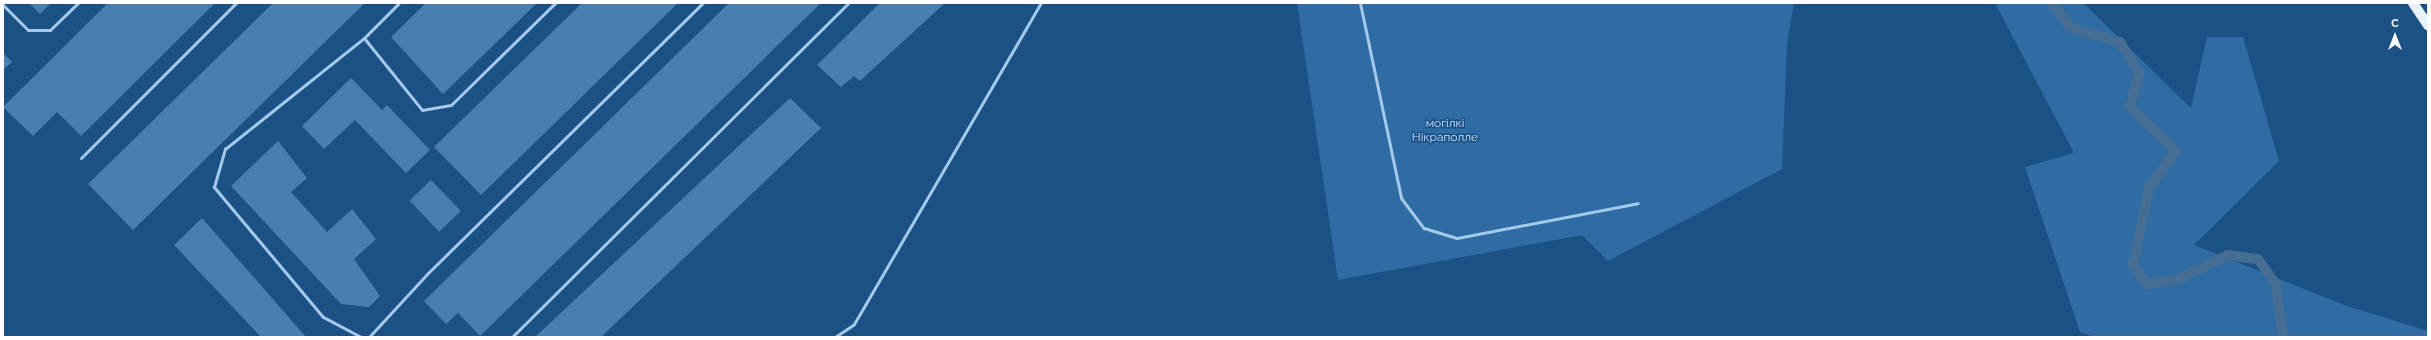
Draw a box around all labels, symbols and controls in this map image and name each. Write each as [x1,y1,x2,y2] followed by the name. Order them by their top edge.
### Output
[2375,16,2415,56] north arrow
[2391,17,2399,30] text: С
[1412,117,1478,145] park label: могілкі Нікраполле

